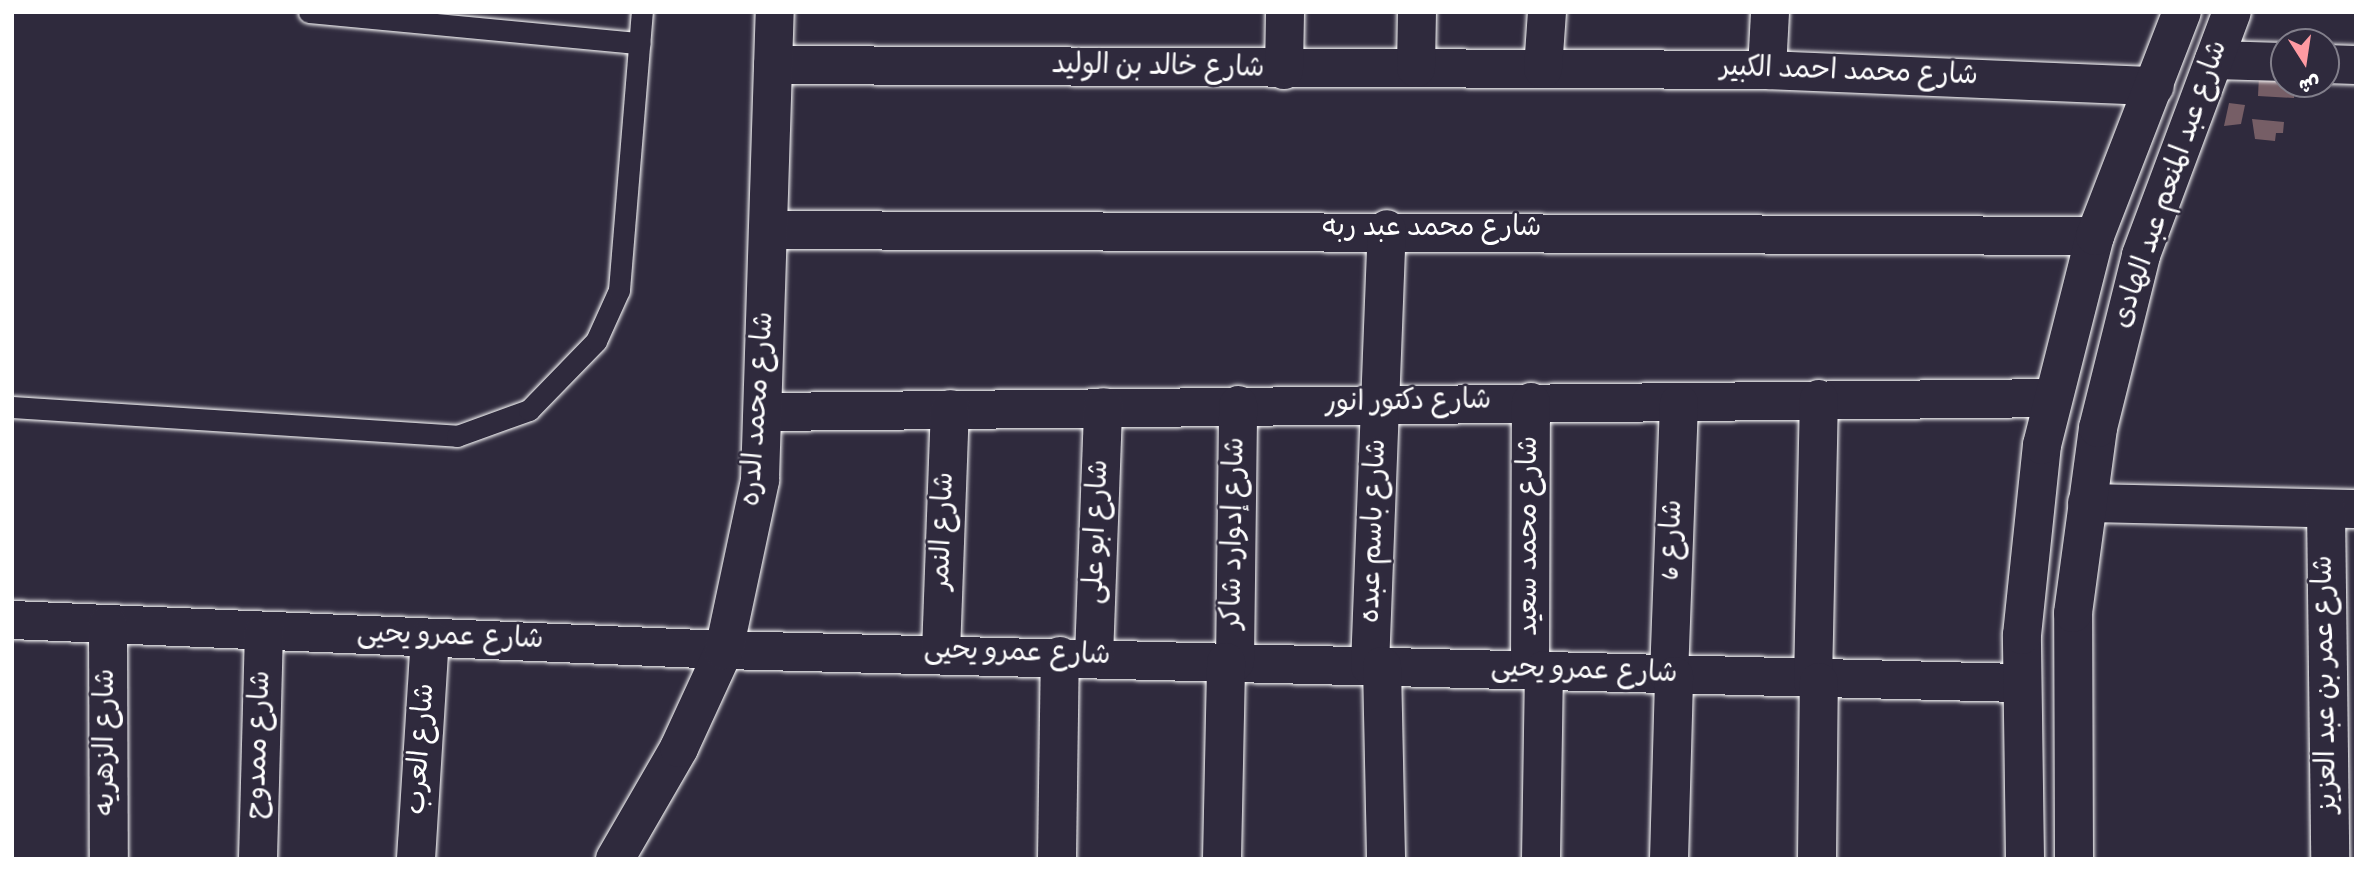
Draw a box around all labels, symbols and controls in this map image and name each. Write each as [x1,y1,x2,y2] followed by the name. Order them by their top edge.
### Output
[2270,28,2340,98] north arrow
[2107,37,2237,333] street label: شارع عبد المنعم عبد الهادى
[1051,50,1265,88] street label: شارع خالد بن الوليد
[1720,53,1978,95] street label: شارع محمد احمد الكبير
[2296,67,2322,97] text: ش
[1323,213,1541,247] street label: شارع محمد عبد ربه
[736,311,784,507] street label: شارع محمد الدره
[1325,386,1491,422] street label: شارع دكتور انور
[1514,436,1548,636] street label: شارع محمد سعيد
[1218,437,1254,629] street label: شارع إدوارد شاكر
[1356,438,1396,624] street label: شارع باسم عبده
[1080,459,1118,605] street label: شارع ابو على
[926,472,964,590] street label: شارع النمر
[1656,499,1692,581] street label: شارع 6
[2309,555,2347,813] street label: شارع عمر بن عبد العزيز
[356,619,544,659] street label: شارع عمرو يحيى
[923,635,1111,675] street label: شارع عمرو يحيى
[1490,653,1678,693] street label: شارع عمرو يحيى
[91,669,125,815] street label: شارع الزهريه
[242,670,280,820] street label: شارع ممدوح
[402,682,444,816] street label: شارع العرب

